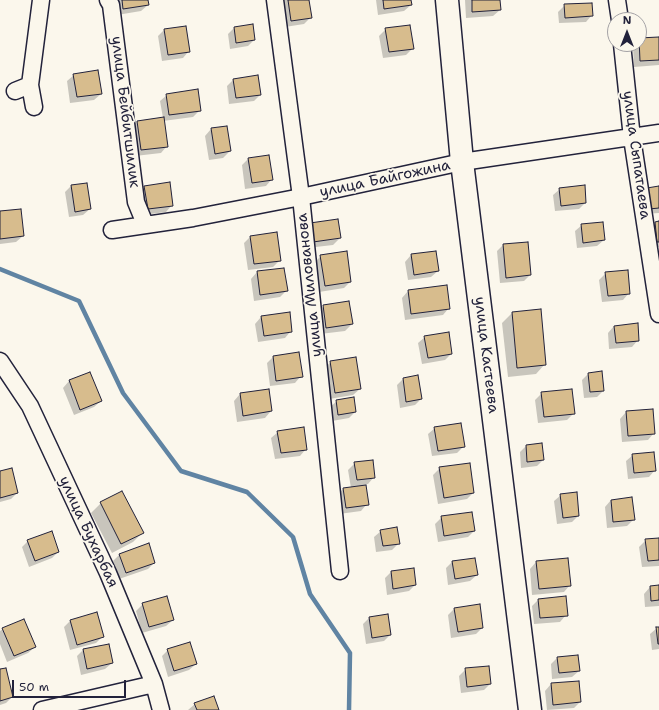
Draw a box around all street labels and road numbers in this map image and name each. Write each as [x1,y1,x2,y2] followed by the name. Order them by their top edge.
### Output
[107,35,143,189] street label: улица Бейбитшилик
[618,90,654,220] street label: улица Сыпатаева
[318,156,452,202] street label: улица Байгожина
[293,212,327,358] street label: улица Милованова
[470,296,502,414] street label: улица Кастеева
[54,473,122,591] street label: улица Бухарбая

